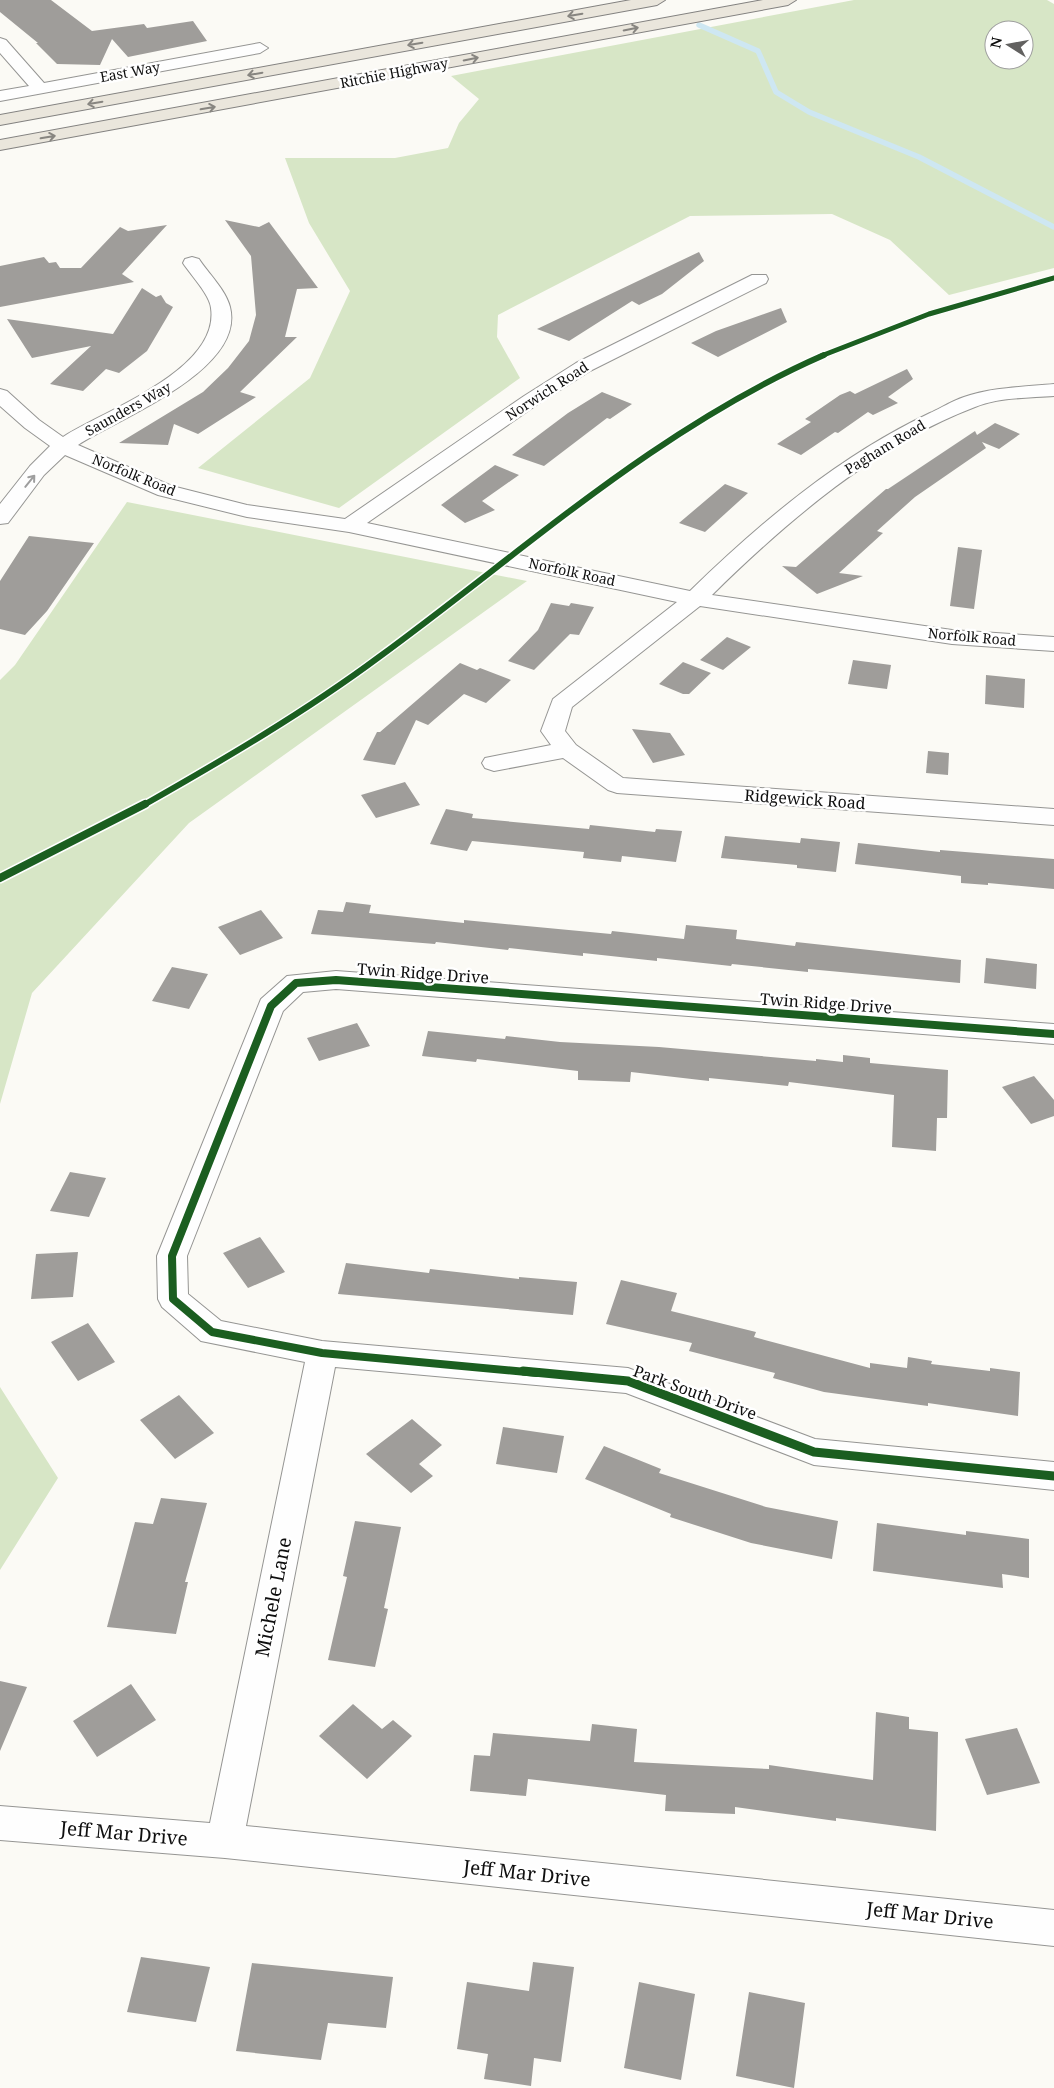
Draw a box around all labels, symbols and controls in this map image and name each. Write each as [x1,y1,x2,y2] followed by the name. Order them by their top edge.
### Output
[567,11,583,20] one-way arrow
[984,20,1034,70] north arrow
[622,24,638,34] one-way arrow
[985,35,1006,50] text: N
[408,40,424,50] one-way arrow
[338,53,450,92] street label: Ritchie Highway
[463,54,479,63] one-way arrow
[98,57,162,86] street label: East Way
[248,69,264,79] one-way arrow
[88,98,104,108] one-way arrow
[199,102,215,112] one-way arrow
[40,131,56,141] one-way arrow
[502,357,592,424] street label: Norwich Road
[81,377,174,440] street label: Saunders Way
[841,415,929,478] street label: Pagham Road
[90,449,179,500] street label: Norfolk Road
[25,474,35,488] one-way arrow
[527,553,618,590] street label: Norfolk Road
[927,623,1017,650] street label: Norfolk Road
[744,784,867,814] street label: Ridgewick Road
[356,957,490,989] street label: Twin Ridge Drive
[759,987,893,1019] street label: Twin Ridge Drive
[630,1359,760,1425] street label: Park South Drive
[249,1535,297,1659] street label: Michele Lane
[58,1814,189,1852] street label: Jeff Mar Drive
[461,1853,592,1893] street label: Jeff Mar Drive
[864,1895,995,1935] street label: Jeff Mar Drive

